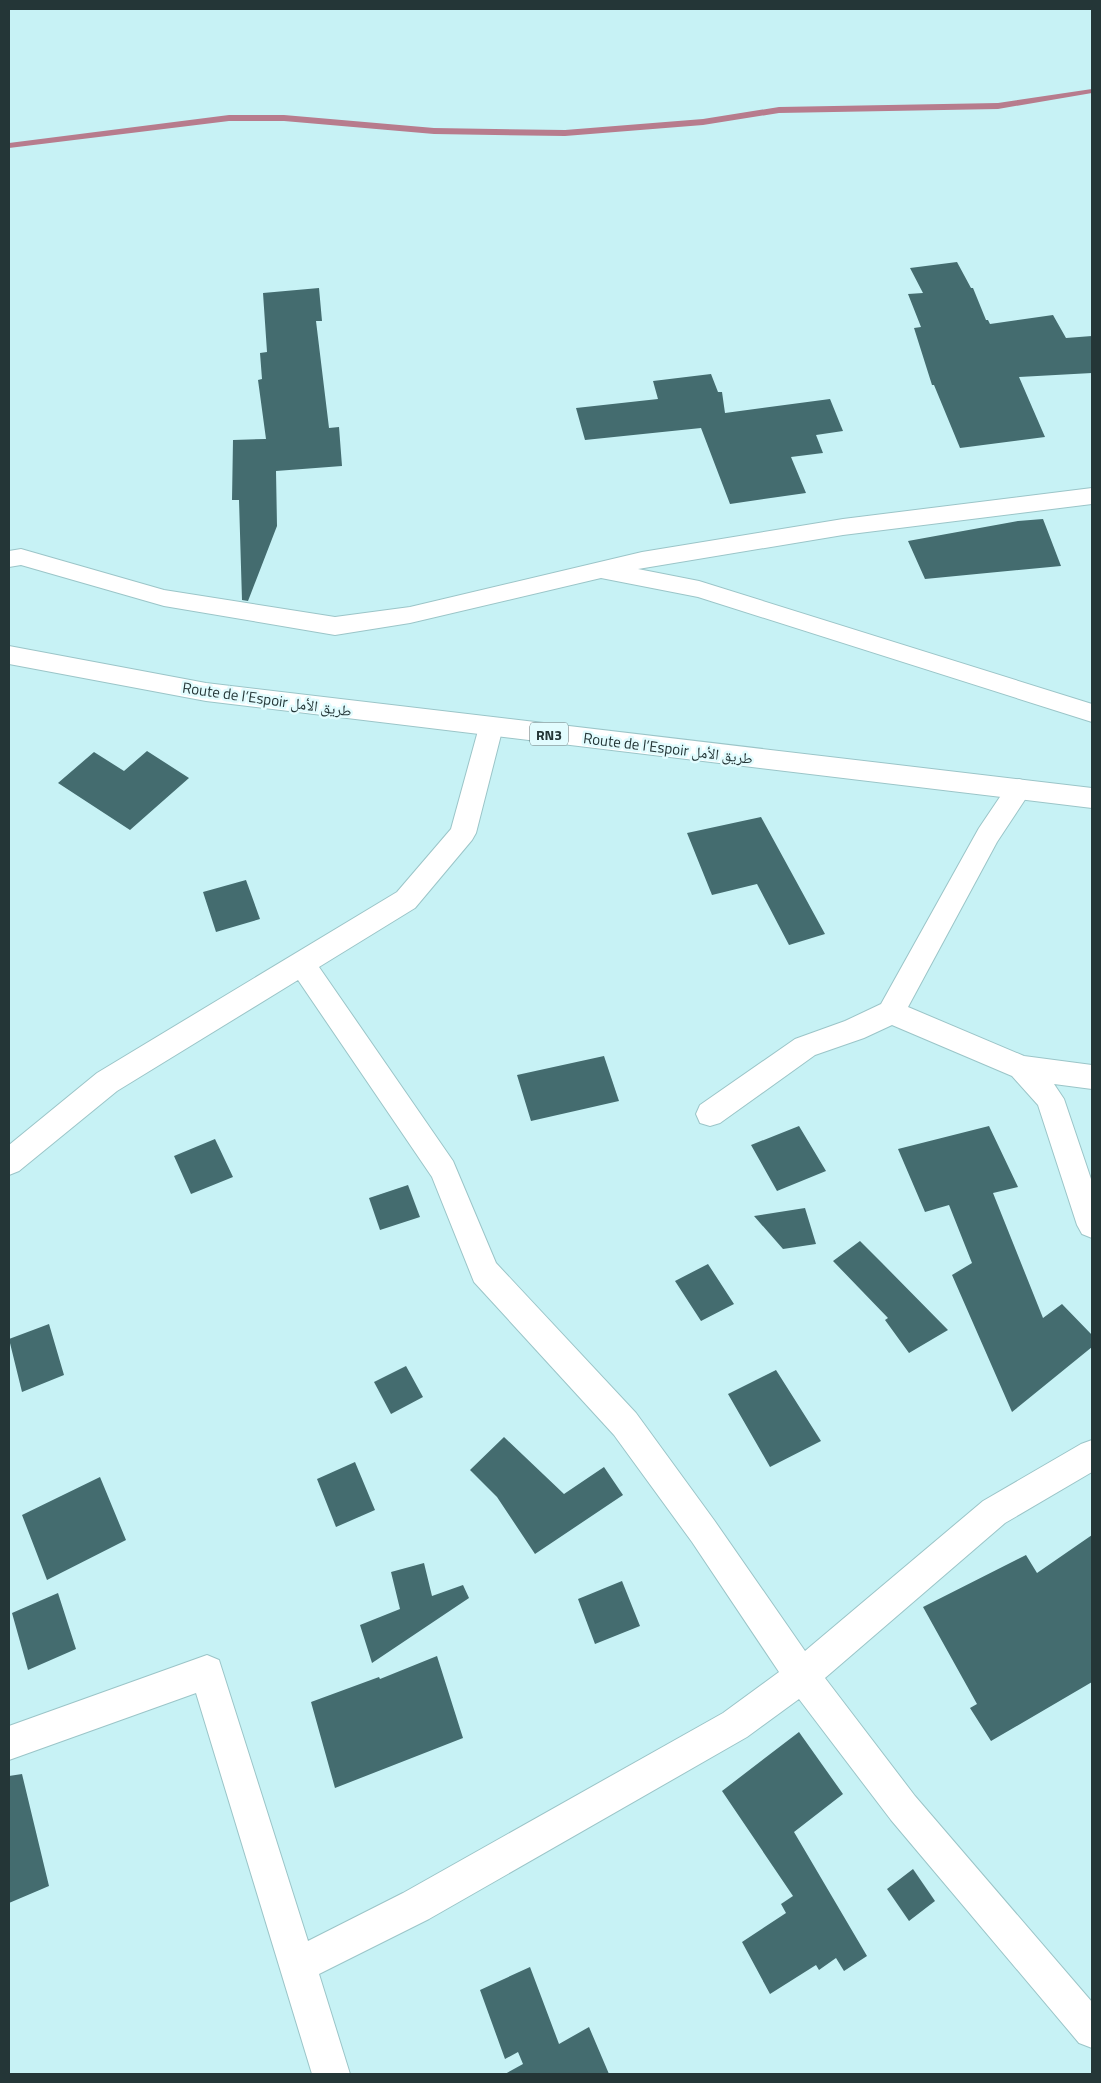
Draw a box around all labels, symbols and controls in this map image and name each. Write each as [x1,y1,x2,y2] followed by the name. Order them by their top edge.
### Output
[181,676,353,722] street label: Route de l’Espoir طريق الأمل
[530,722,568,746] road number: RN3
[582,726,754,770] street label: Route de l’Espoir طريق الأمل

